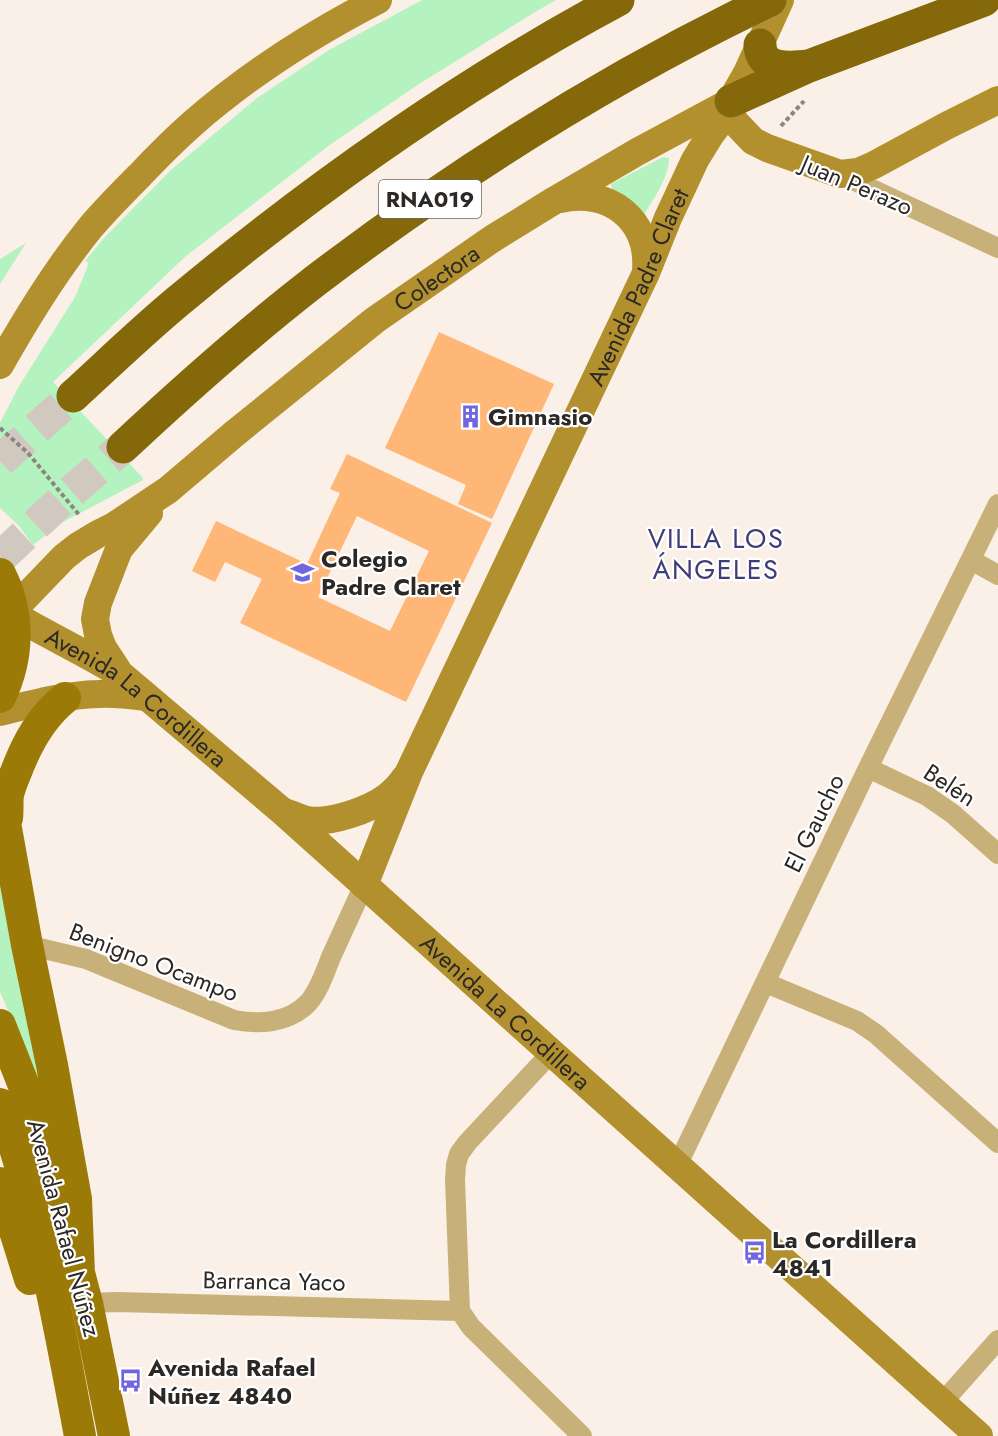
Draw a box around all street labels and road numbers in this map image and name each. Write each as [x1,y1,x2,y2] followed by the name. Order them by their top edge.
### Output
[793,145,918,224] street label: Juan Perazo
[379,180,481,218] road number: RNA019
[578,182,697,391] street label: Avenida Padre Claret
[386,235,486,320] street label: Colectora
[39,618,235,775] street label: Avenida La Cordillera
[917,755,983,815] street label: Belén
[775,768,853,878] street label: El Gaucho
[64,914,244,1010] street label: Benigno Ocampo
[413,925,599,1098] street label: Avenida La Cordillera
[18,1115,110,1341] street label: Avenida Rafael Núñez
[202,1262,346,1300] street label: Barranca Yaco

